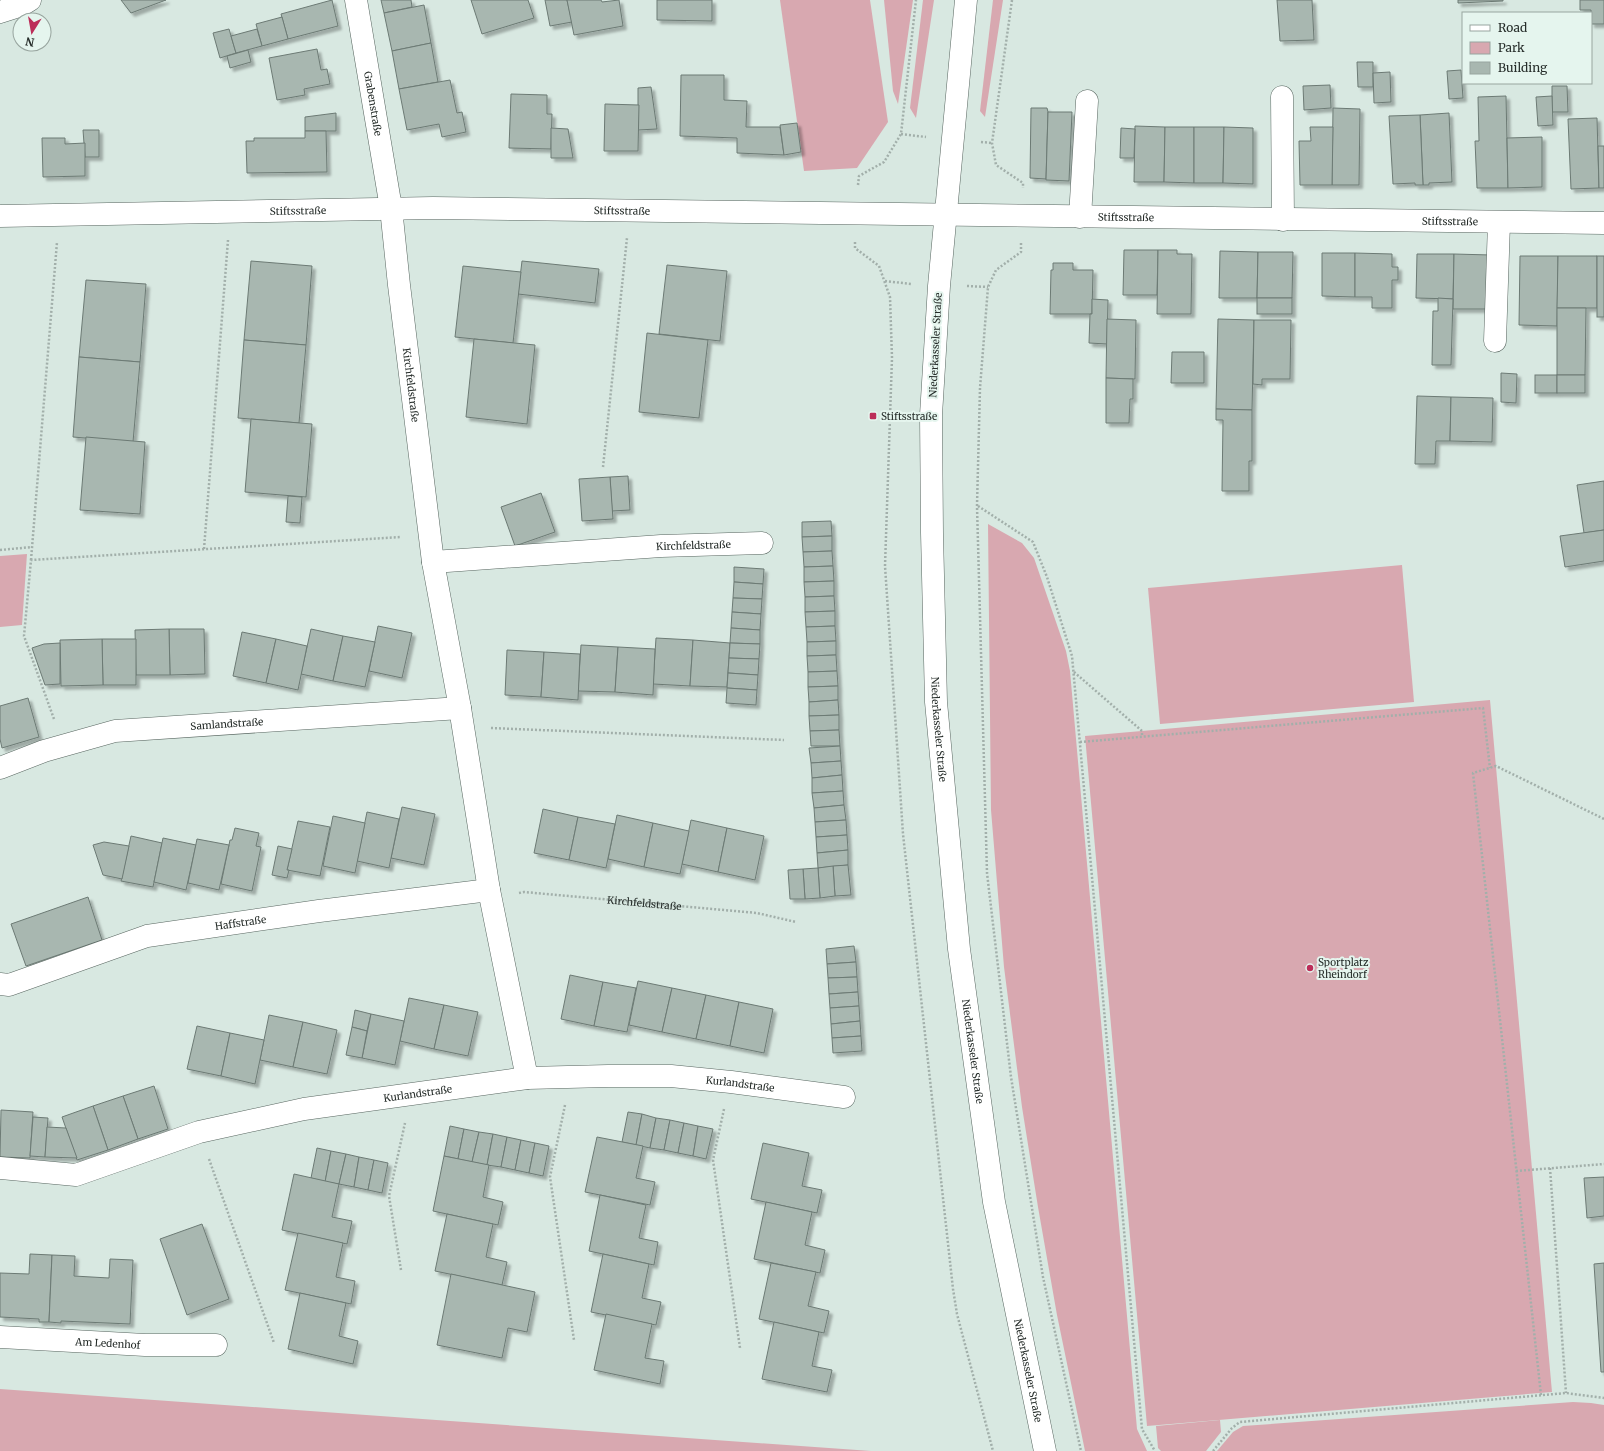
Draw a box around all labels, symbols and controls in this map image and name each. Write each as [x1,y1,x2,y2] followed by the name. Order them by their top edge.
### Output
[12,12,52,52] north arrow
[1462,12,1592,84] legend
[1498,20,1527,35] text: Road
[24,34,36,50] text: N
[1498,40,1525,55] text: Park
[1498,60,1548,75] text: Building
[361,70,385,137] street label: Grabenstraße
[270,204,326,218] street label: Stiftsstraße
[594,204,650,218] street label: Stiftsstraße
[1098,211,1154,224] street label: Stiftsstraße
[1422,215,1478,228] street label: Stiftsstraße
[926,292,945,398] street label: Niederkasseler Straße
[400,347,422,423] street label: Kirchfeldstraße
[881,410,937,423] place label: Stiftsstraße
[868,411,878,421] marker: Stiftsstraße
[656,538,731,553] street label: Kirchfeldstraße
[928,677,949,782] street label: Niederkasseler Straße
[190,715,264,733] street label: Samlandstraße
[607,894,682,913] street label: Kirchfeldstraße
[214,913,267,933] street label: Haffstraße
[1318,956,1369,981] place label: Sportplatz Rheindorf
[1305,963,1315,973] marker: Sportplatz Rheindorf
[959,998,986,1104] street label: Niederkasseler Straße
[705,1074,775,1095] street label: Kurlandstraße
[383,1082,453,1105] street label: Kurlandstraße
[1011,1318,1045,1423] street label: Niederkasseler Straße
[74,1335,142,1352] street label: Am Ledenhof

